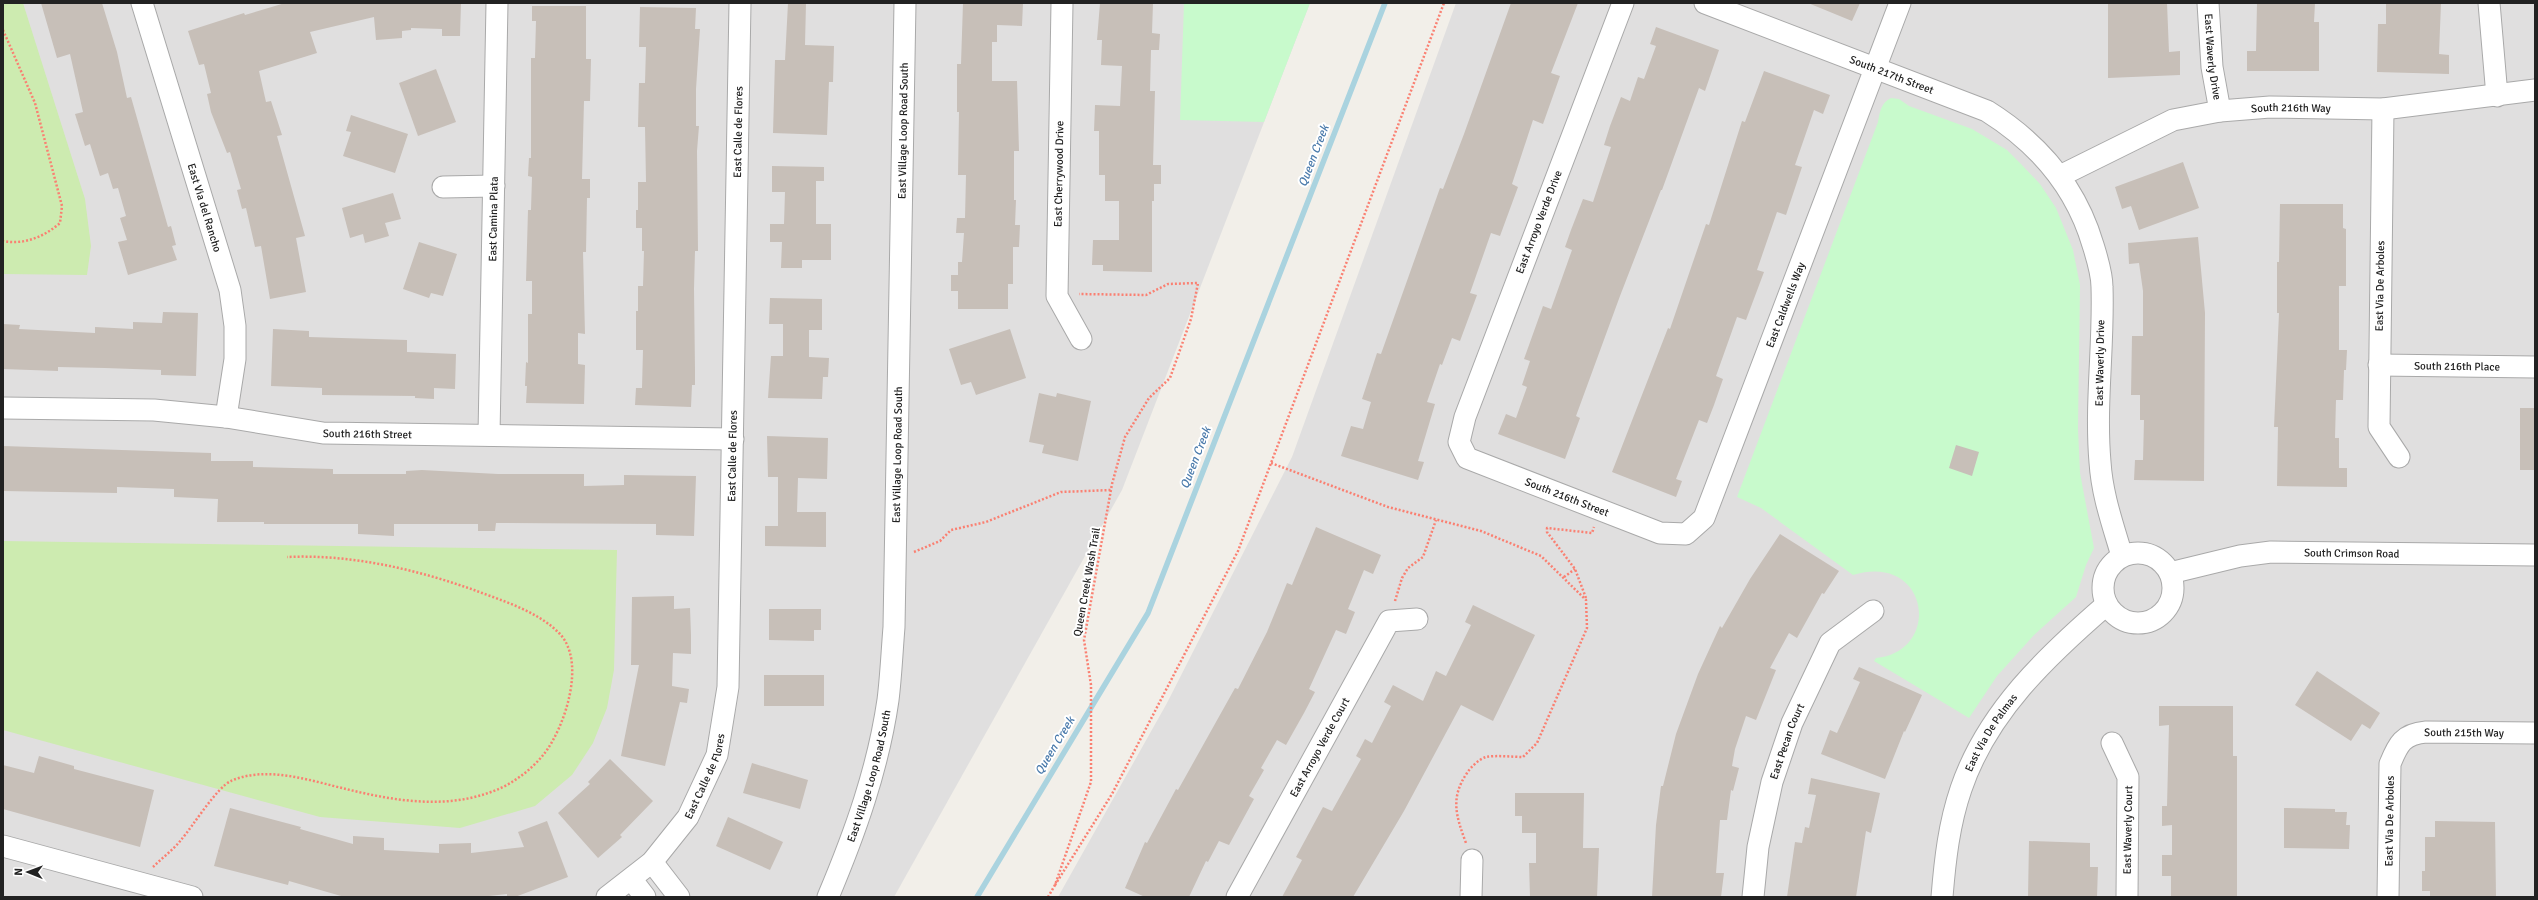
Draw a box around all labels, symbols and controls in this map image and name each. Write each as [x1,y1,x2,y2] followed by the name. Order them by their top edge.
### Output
[2202,13,2224,101] street label: East Waverly Drive
[1848,53,1936,97] street label: South 217th Street
[895,62,910,199] street label: East Village Loop Road South
[730,86,745,178] street label: East Calle de Flores
[2250,100,2332,115] street label: South 216th Way
[1052,121,1066,227] street label: East Cherrywood Drive
[1295,122,1333,189] water label: Queen Creek
[185,162,225,254] street label: East Via del Rancho
[1513,168,1565,276] street label: East Arroyo Verde Drive
[486,176,500,262] street label: East Camina Plata
[2373,240,2387,332] street label: East Via De Arboles
[1763,259,1808,349] street label: East Caldwells Way
[2093,319,2107,407] street label: East Waverly Drive
[2414,359,2500,373] street label: South 216th Place
[889,386,905,523] street label: East Village Loop Road South
[725,410,739,502] street label: East Calle de Flores
[1177,424,1215,491] water label: Queen Creek
[323,426,412,441] street label: South 216th Street
[1523,475,1611,519] street label: South 216th Street
[1071,526,1103,638] street label: Queen Creek Wash Trail
[2304,546,2400,560] street label: South Crimson Road
[1962,691,2020,773] street label: East Via De Palmas
[1287,695,1352,799] street label: East Arroyo Verde Court
[1767,701,1807,781] street label: East Pecan Court
[844,709,893,844] street label: East Village Loop Road South
[1032,713,1079,778] water label: Queen Creek
[2424,725,2505,739] street label: South 215th Way
[681,732,727,821] street label: East Calle de Flores
[2382,775,2396,867] street label: East Via De Arboles
[2121,785,2135,874] street label: East Waverly Court
[8,852,48,892] north arrow
[12,868,25,876] text: N

